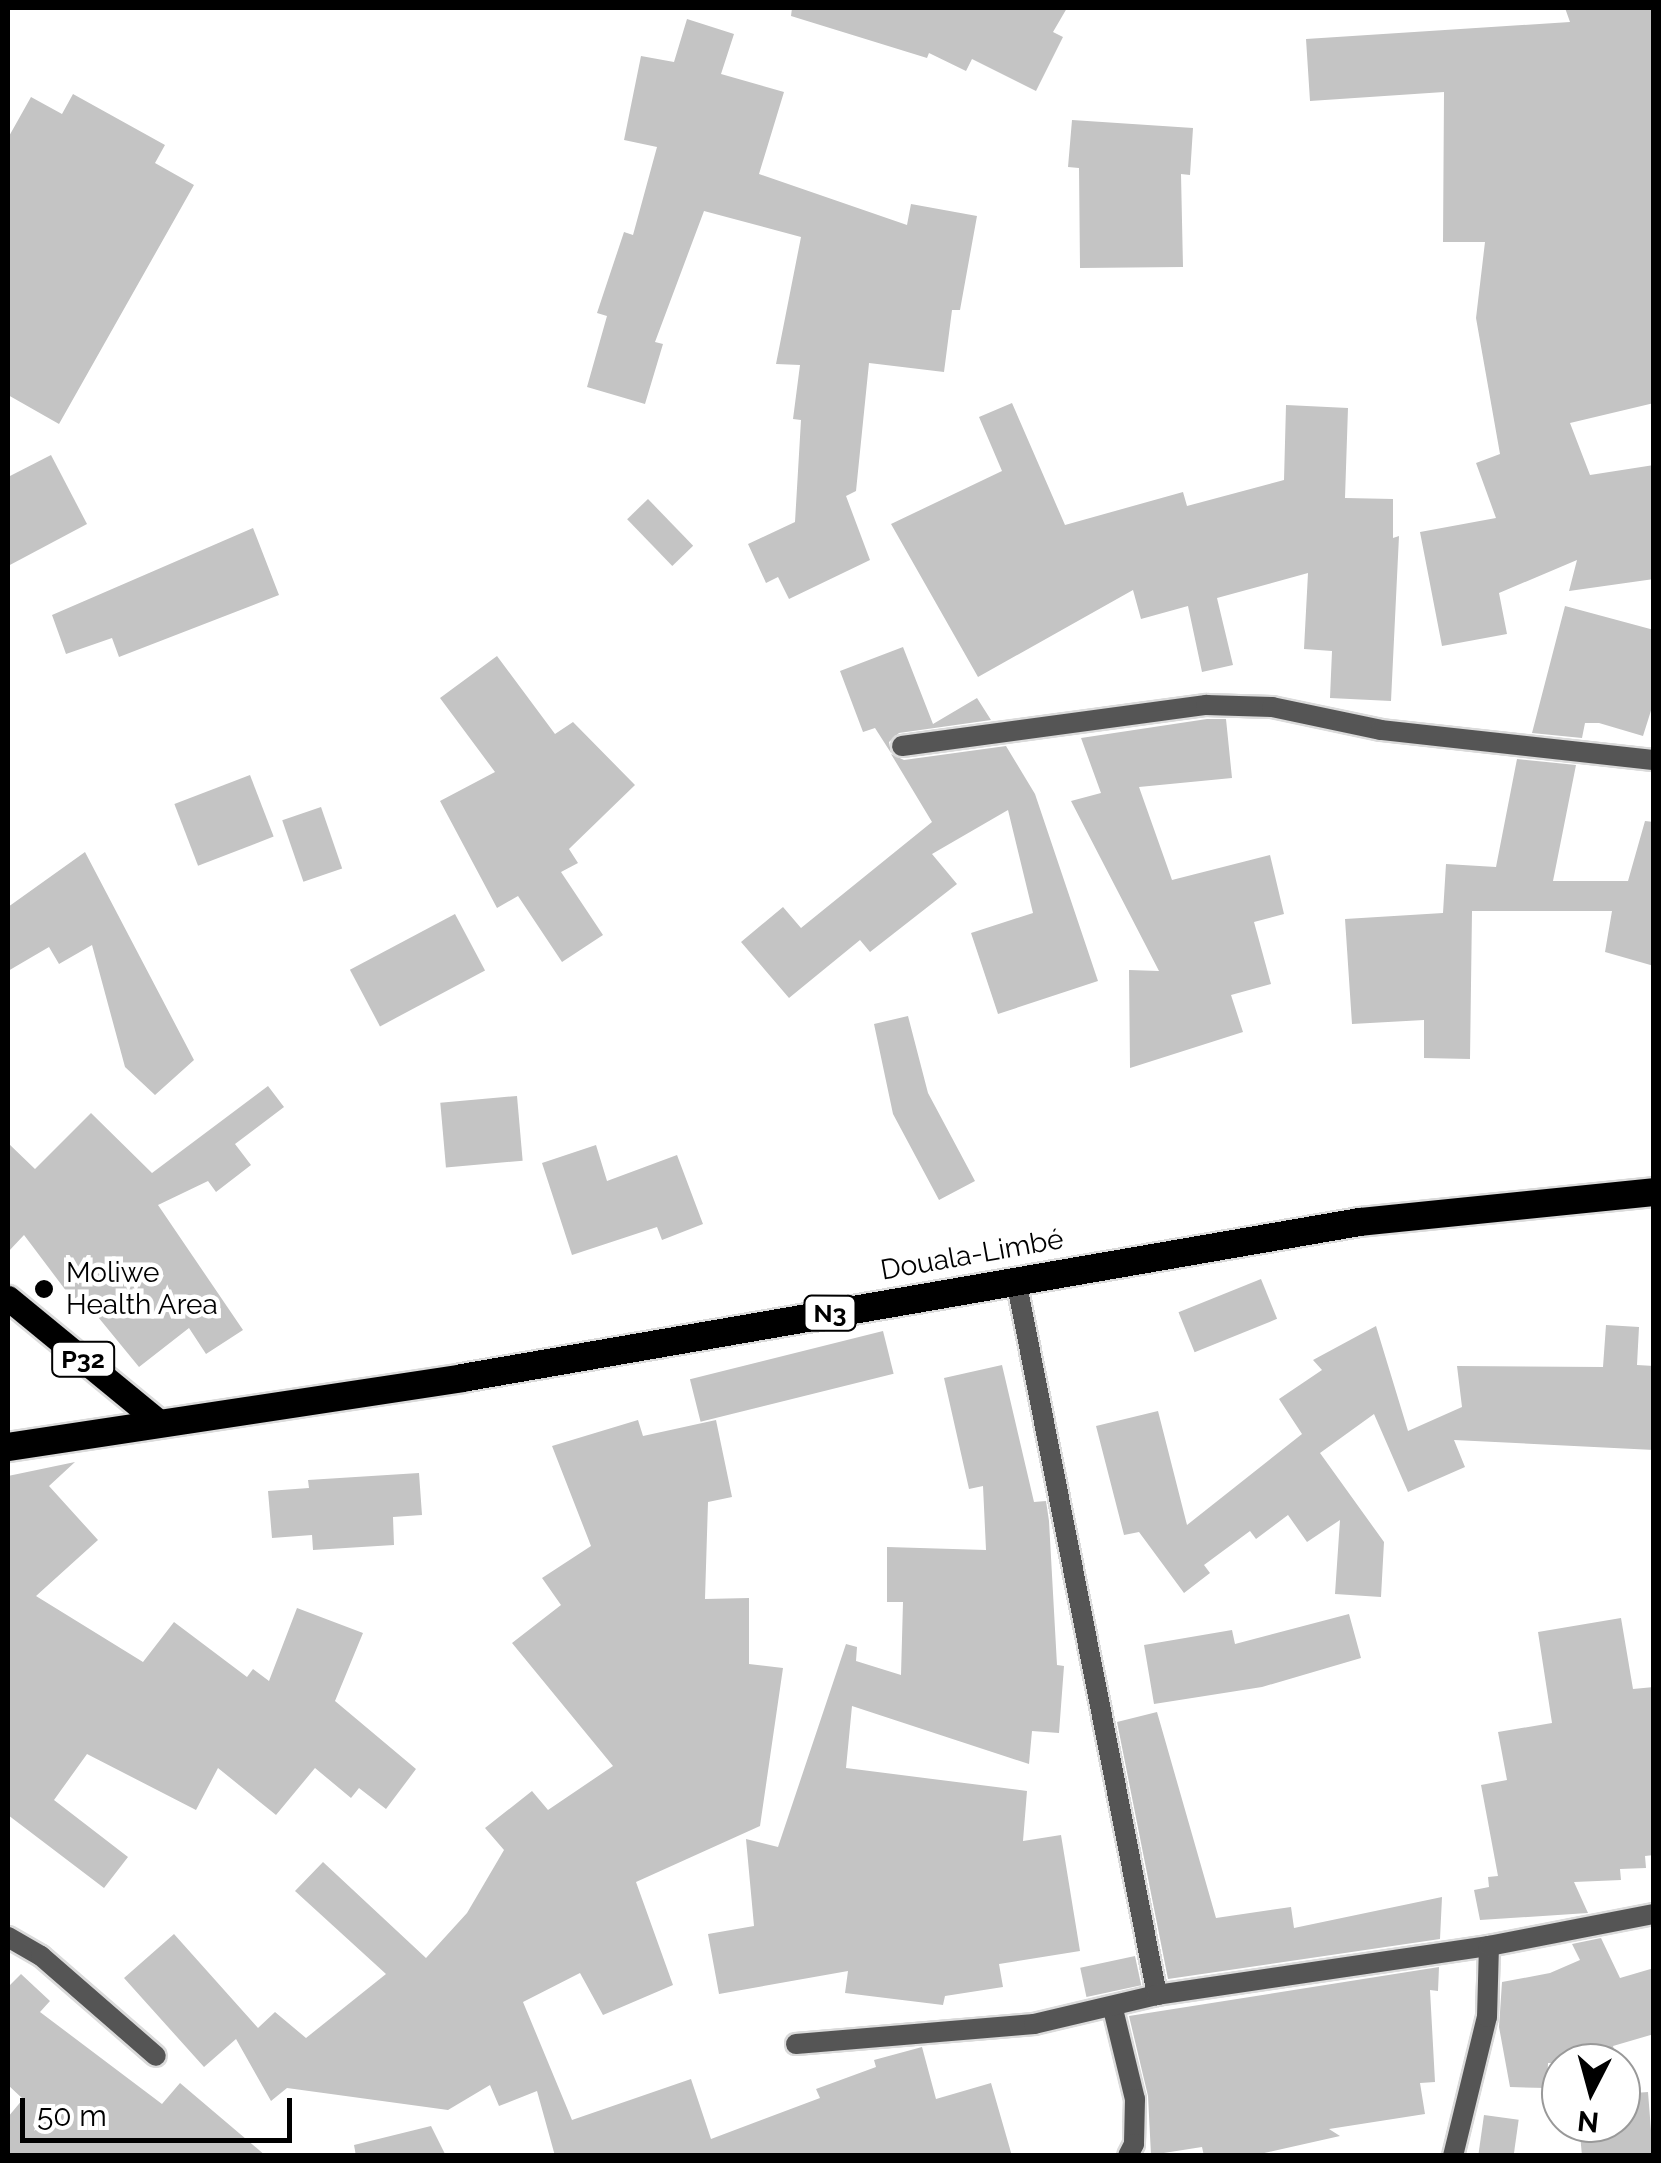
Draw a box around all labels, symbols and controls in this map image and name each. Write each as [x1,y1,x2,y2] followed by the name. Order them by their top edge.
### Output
[878,1222,1066,1288] street label: Douala-Limbé
[66,1256,219,1322] place label: Moliwe Health Area
[31,1276,57,1302] marker: Moliwe Health Area
[802,1293,858,1333] road number: N3
[51,1339,116,1379] road number: P32
[1541,2043,1641,2143] north arrow
[25,2078,298,2140] scale bar
[37,2098,107,2133] text: 50 m
[1576,2104,1600,2139] text: N

